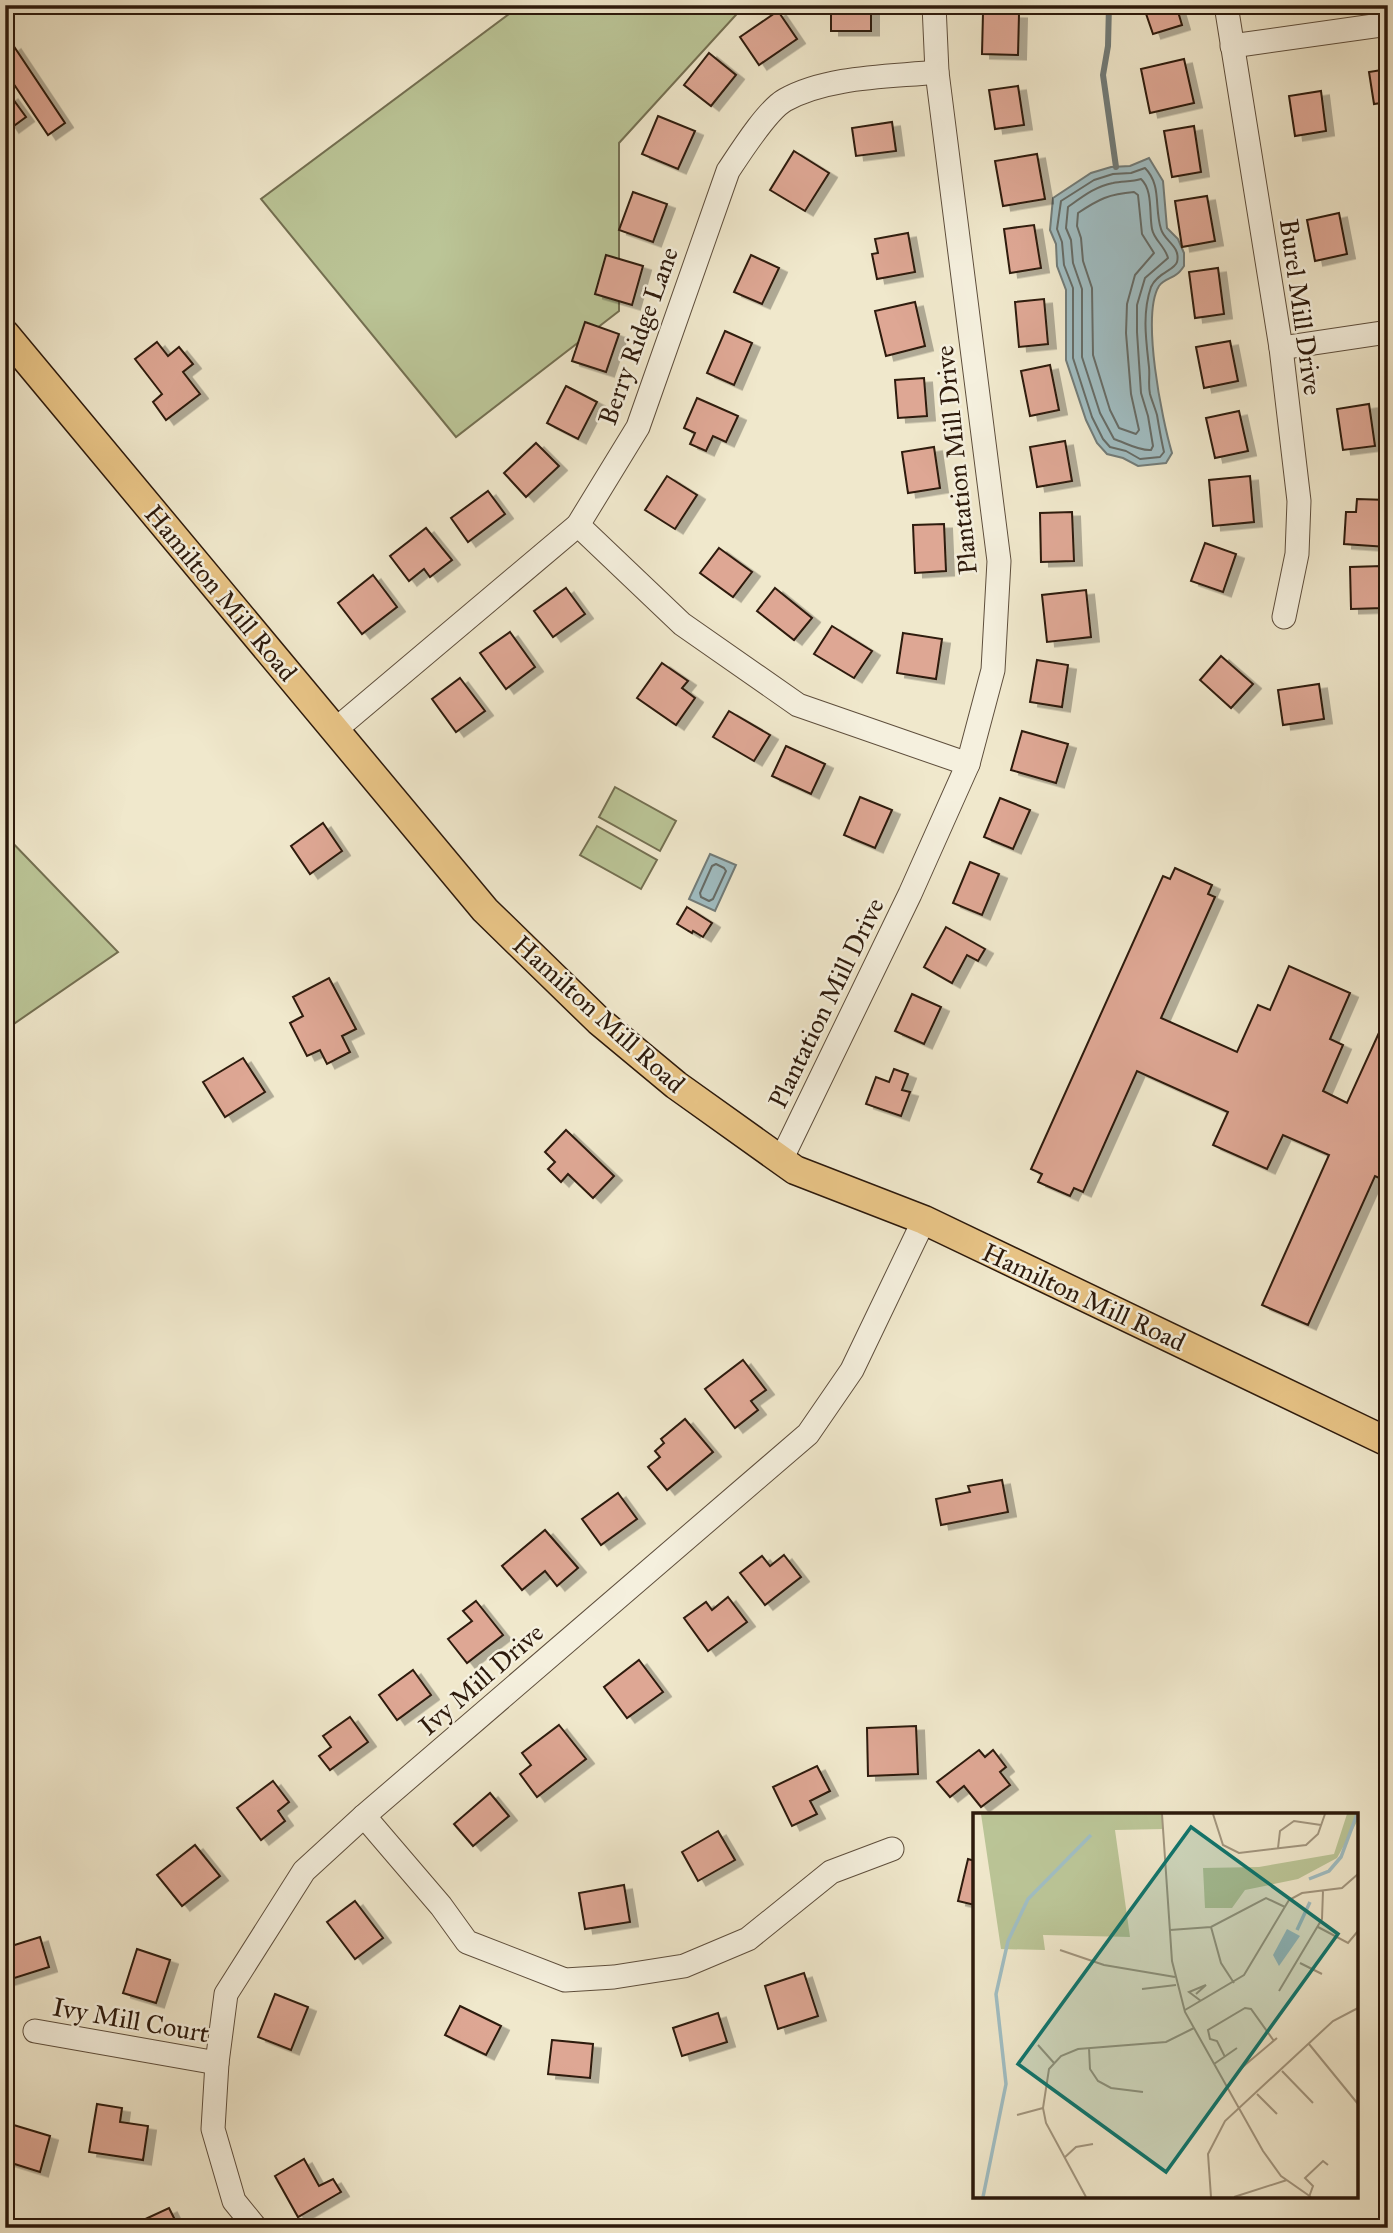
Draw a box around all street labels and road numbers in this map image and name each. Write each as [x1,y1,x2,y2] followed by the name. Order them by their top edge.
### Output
[1273,217,1329,397] street label: Burel Mill Drive
[591,242,685,429] street label: Berry Ridge Lane
[928,344,984,576] street label: Plantation Mill Drive
[138,498,304,688] street label: Hamilton Mill Road
[761,892,891,1113] street label: Plantation Mill Drive
[506,928,692,1100] street label: Hamilton Mill Road
[977,1236,1191,1358] street label: Hamilton Mill Road
[412,1616,550,1742] street label: Ivy Mill Drive
[50,1990,212,2050] street label: Ivy Mill Court

